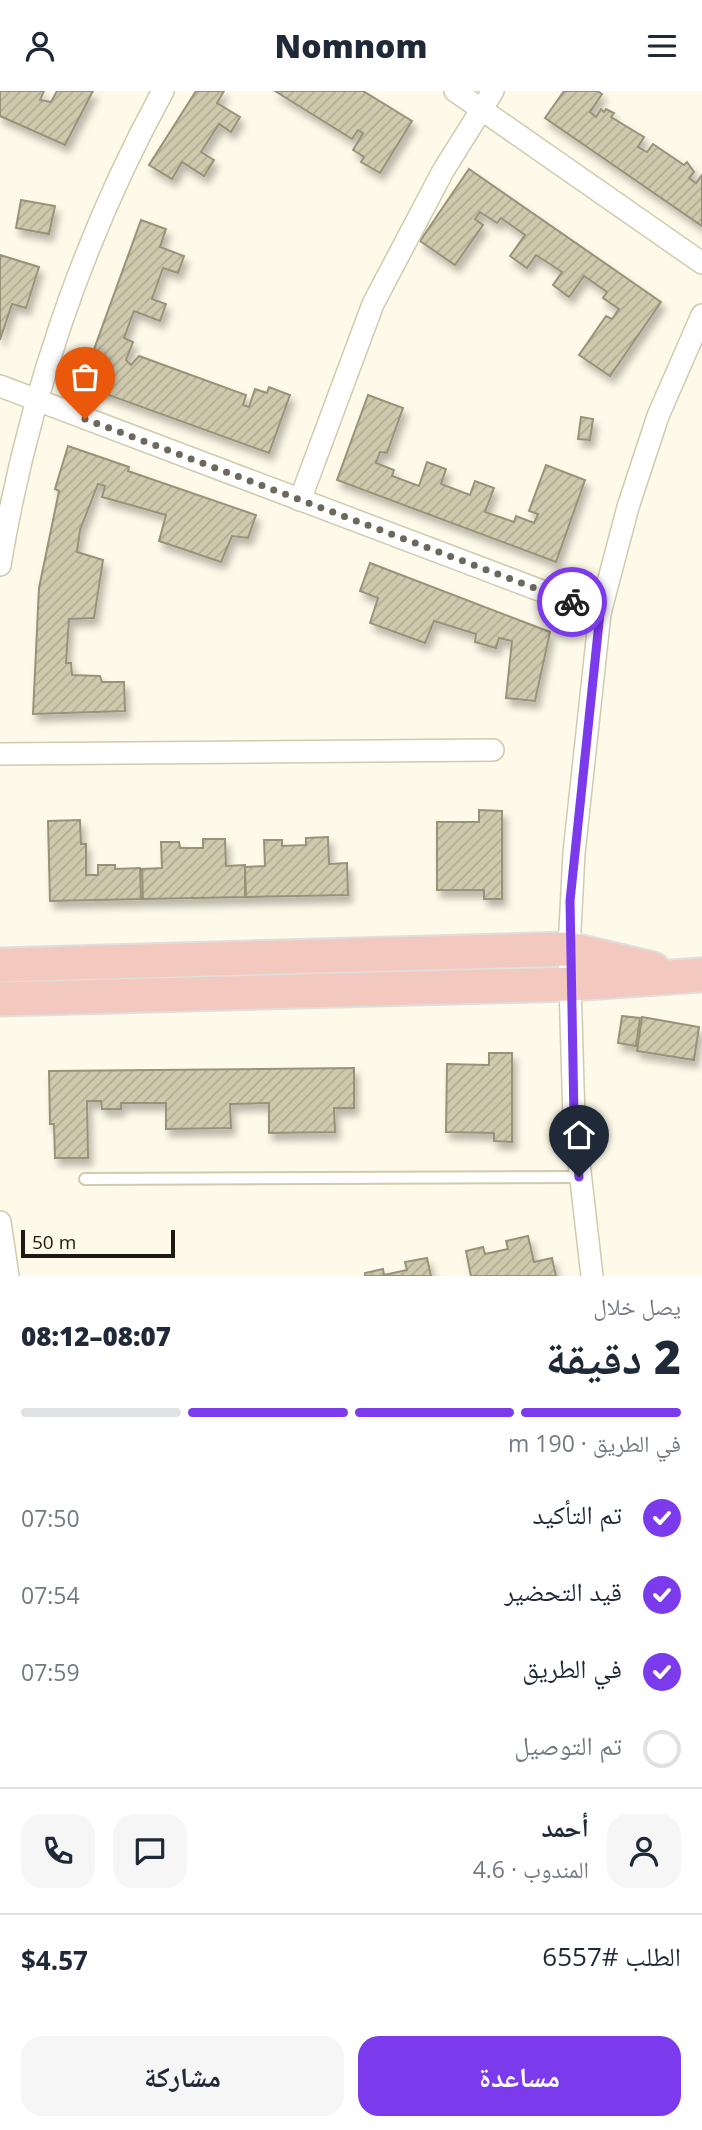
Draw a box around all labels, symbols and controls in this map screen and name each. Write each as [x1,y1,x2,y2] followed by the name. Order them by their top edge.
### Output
[275,24,427,67] text: Nomnom
[21,27,59,65] icon: person
[643,27,681,65] icon: menu
[55,347,115,419] pin
[66,358,104,396] icon: bag
[537,567,607,637] courier
[553,583,591,621] icon: bike
[549,1105,609,1177] pin
[560,1116,598,1154] icon: home
[21,1227,175,1259] scale bar
[32,1229,76,1255] text: 50 m
[593,1290,681,1322] text: يصل خلال
[21,1318,171,1354] text: 08:07–08:12
[545,1325,681,1387] text: 2 دقيقة
[508,1427,681,1459] text: في الطريق · 190 m
[532,1496,622,1532] text: تم التأكيد
[643,1499,681,1537] icon: check
[21,1502,80,1534] text: 07:50
[504,1573,622,1609] text: قيد التحضير
[643,1576,681,1614] icon: check
[21,1579,80,1611] text: 07:54
[522,1650,622,1686] text: في الطريق
[643,1653,681,1691] icon: check
[21,1656,80,1688] text: 07:59
[514,1727,622,1763] text: تم التوصيل
[541,1809,589,1845] text: أحمد
[21,1814,95,1888] button: phone
[113,1814,187,1888] button: chat
[607,1814,681,1888] button: person
[473,1853,589,1885] text: المندوب · 4.6
[542,1938,681,1974] text: الطلب #6557
[21,1942,88,1978] text: $4.57
[21,2036,344,2116] button: مشاركة
[358,2036,681,2116] button: مساعدة

